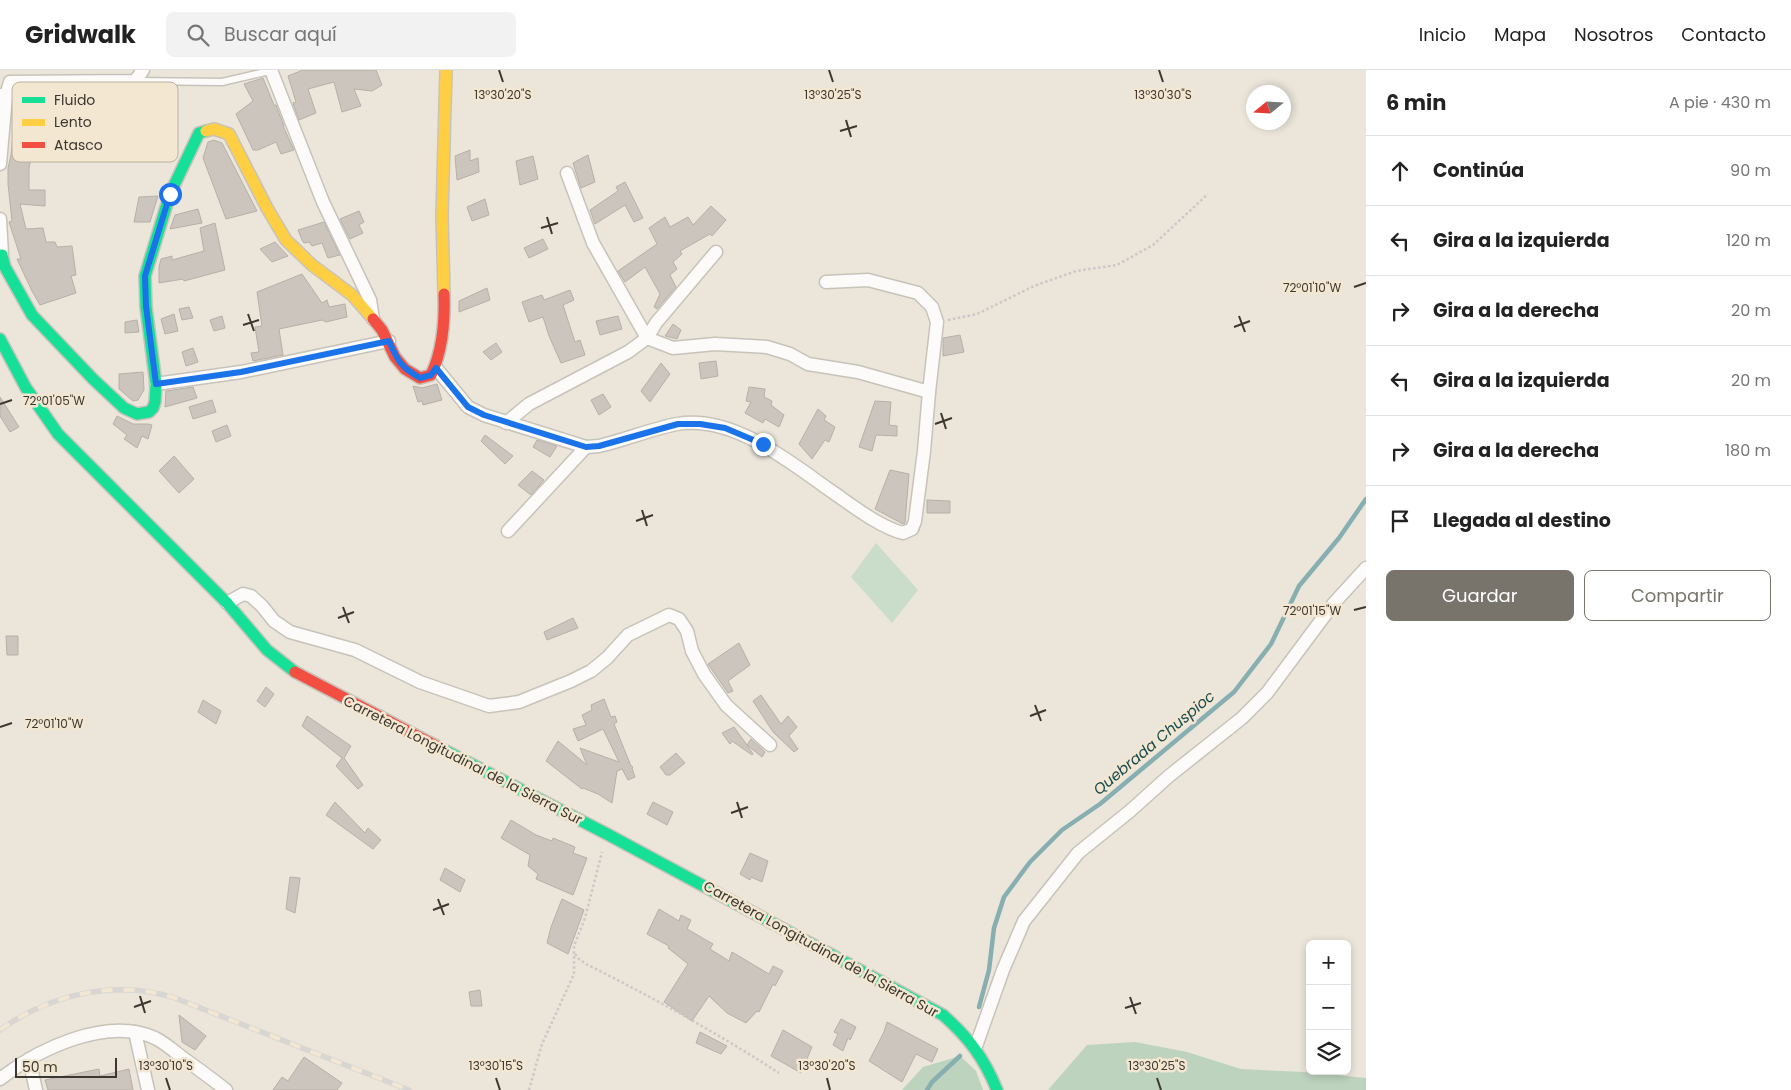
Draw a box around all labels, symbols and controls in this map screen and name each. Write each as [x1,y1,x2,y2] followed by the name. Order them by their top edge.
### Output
[166,12,516,57] search box
[25,18,136,51] text: Gridwalk
[184,21,212,49] icon: search
[224,21,337,48] text: Buscar aquí
[1419,22,1466,47] text: Inicio
[1494,22,1546,47] text: Mapa
[1574,22,1653,47] text: Nosotros
[1681,22,1766,47] text: Contacto
[12,82,178,162] legend
[1246,85,1291,130] north arrow
[474,86,532,103] text: 13°30'20"S
[804,86,862,103] text: 13°30'25"S
[1134,86,1192,103] text: 13°30'30"S
[1386,88,1446,117] text: 6 min
[54,90,95,110] text: Fluido
[1669,91,1771,114] text: A pie · 430 m
[54,112,92,132] text: Lento
[54,135,103,155] text: Atasco
[1386,157,1414,185] icon: ahead
[1433,157,1524,184] text: Continúa
[1730,159,1771,182] text: 90 m
[159,183,182,206] route start
[1386,227,1414,255] icon: left
[1433,227,1610,254] text: Gira a la izquierda
[1726,229,1771,252] text: 120 m
[1283,279,1341,296] text: 72°01'10"W
[1386,297,1414,325] icon: right
[1433,297,1599,324] text: Gira a la derecha
[1731,299,1771,322] text: 20 m
[1386,367,1414,395] icon: left
[1433,367,1610,394] text: Gira a la izquierda
[1731,369,1771,392] text: 20 m
[23,392,85,409] text: 72°01'05"W
[752,433,775,456] route end
[1386,437,1414,465] icon: right
[1433,437,1599,464] text: Gira a la derecha
[1725,439,1771,462] text: 180 m
[1386,507,1414,535] icon: arrive
[1433,507,1611,534] text: Llegada al destino
[1386,570,1574,621] button: Guardar
[1584,570,1771,621] button: Compartir
[1283,602,1341,619] text: 72°01'15"W
[1089,686,1219,800] water label: Quebrada Chuspioc
[340,691,586,829] street label: Carretera Longitudinal de la Sierra Sur
[25,715,83,732] text: 72°01'10"W
[700,876,942,1022] street label: Carretera Longitudinal de la Sierra Sur
[1306,940,1351,1075] map controls
[1306,940,1351,985] button: +
[1306,985,1351,1030] button: −
[1306,1030,1351,1075] button: layers
[15,1055,118,1078] scale bar
[22,1057,58,1077] text: 50 m
[139,1057,193,1074] text: 13°30'10"S
[469,1057,523,1074] text: 13°30'15"S
[798,1057,856,1074] text: 13°30'20"S
[1128,1057,1186,1074] text: 13°30'25"S

